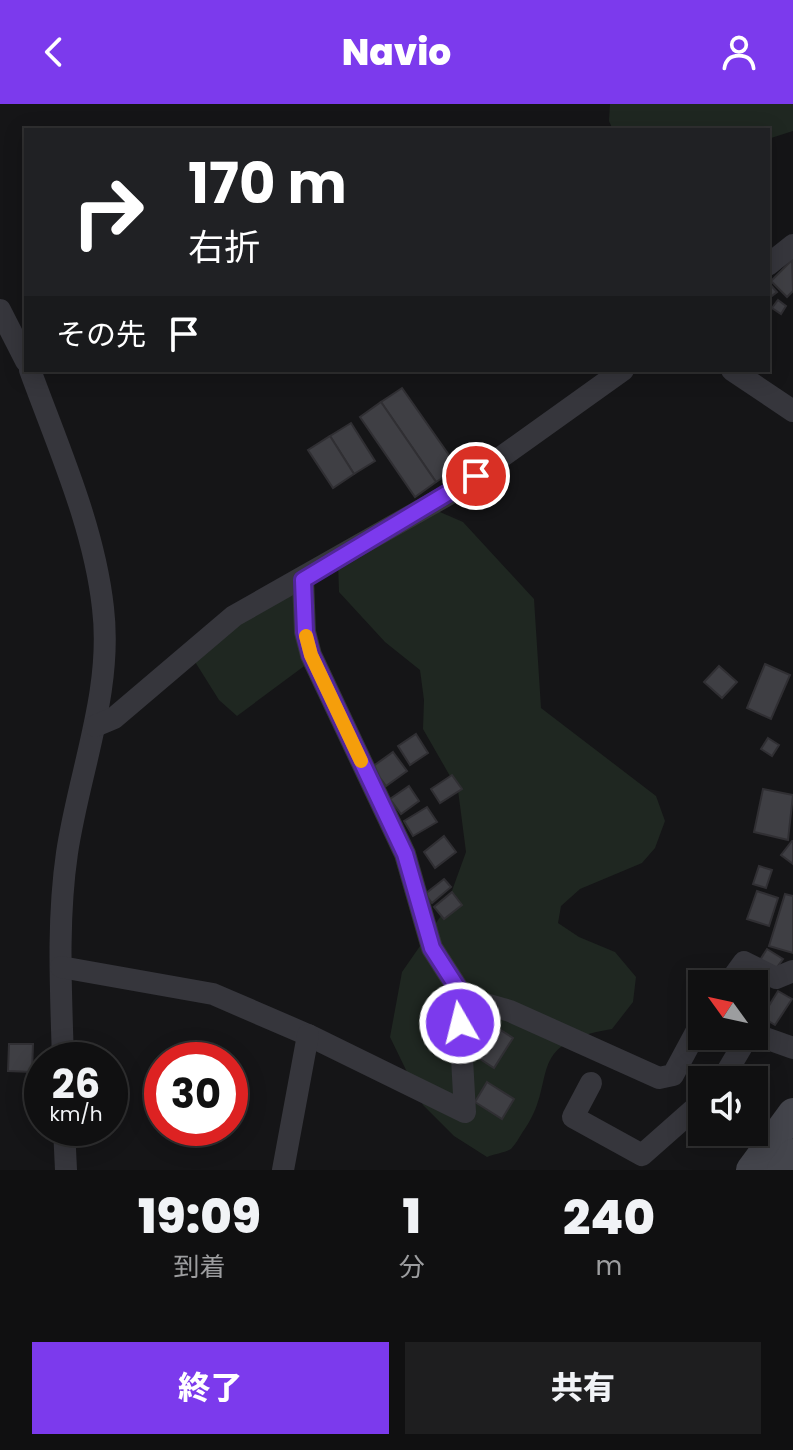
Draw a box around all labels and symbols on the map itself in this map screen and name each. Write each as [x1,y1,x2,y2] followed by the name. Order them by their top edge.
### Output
[442,442,510,510] pin
[688,970,768,1050] north arrow
[418,981,502,1065] position arrow
[144,1042,248,1146] speed limit sign: 30

